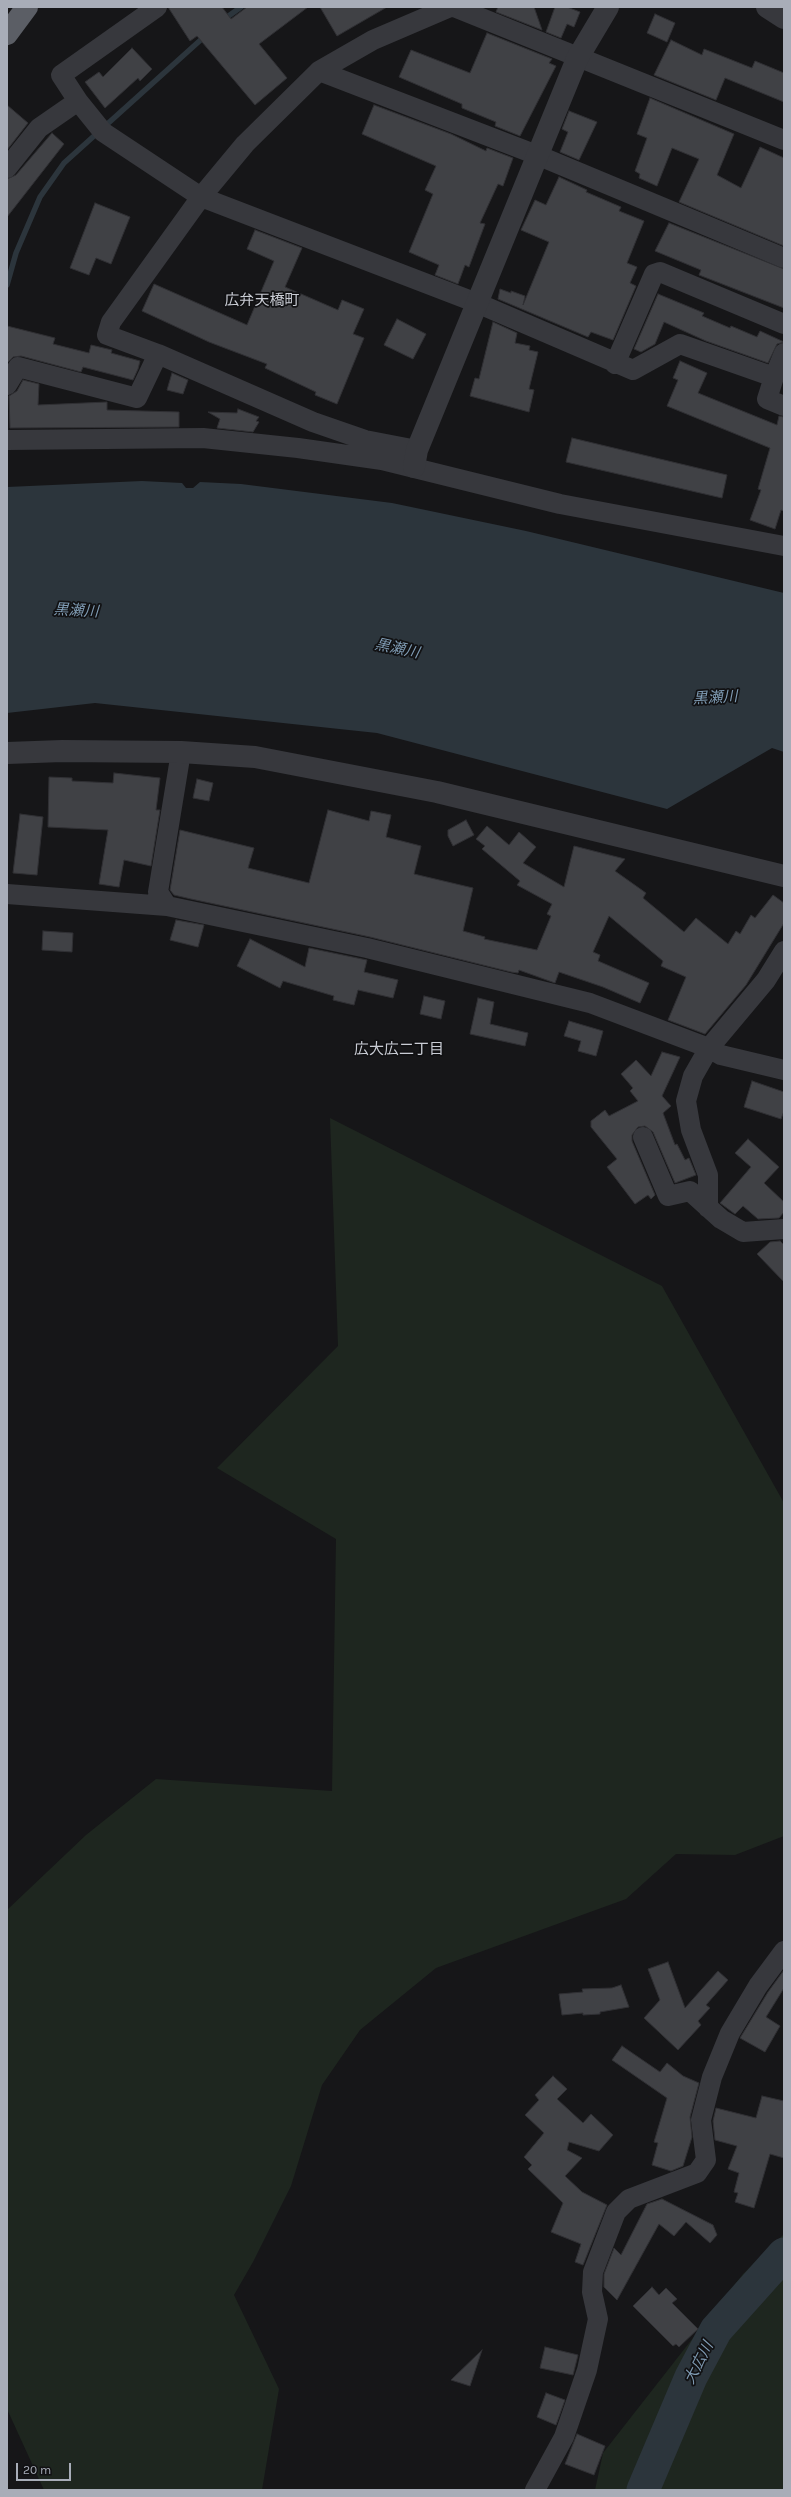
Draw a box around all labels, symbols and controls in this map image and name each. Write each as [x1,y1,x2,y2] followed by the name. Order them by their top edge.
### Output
[225,292,299,310] district label: 広弁天橋町
[53,601,99,621] water label: 黒瀬川
[373,636,421,662] water label: 黒瀬川
[692,688,738,708] water label: 黒瀬川
[354,1041,444,1059] district label: 広大広二丁目
[681,2339,717,2387] water label: 大広川
[18,2455,73,2481] scale bar
[23,2463,51,2477] text: 20 m

